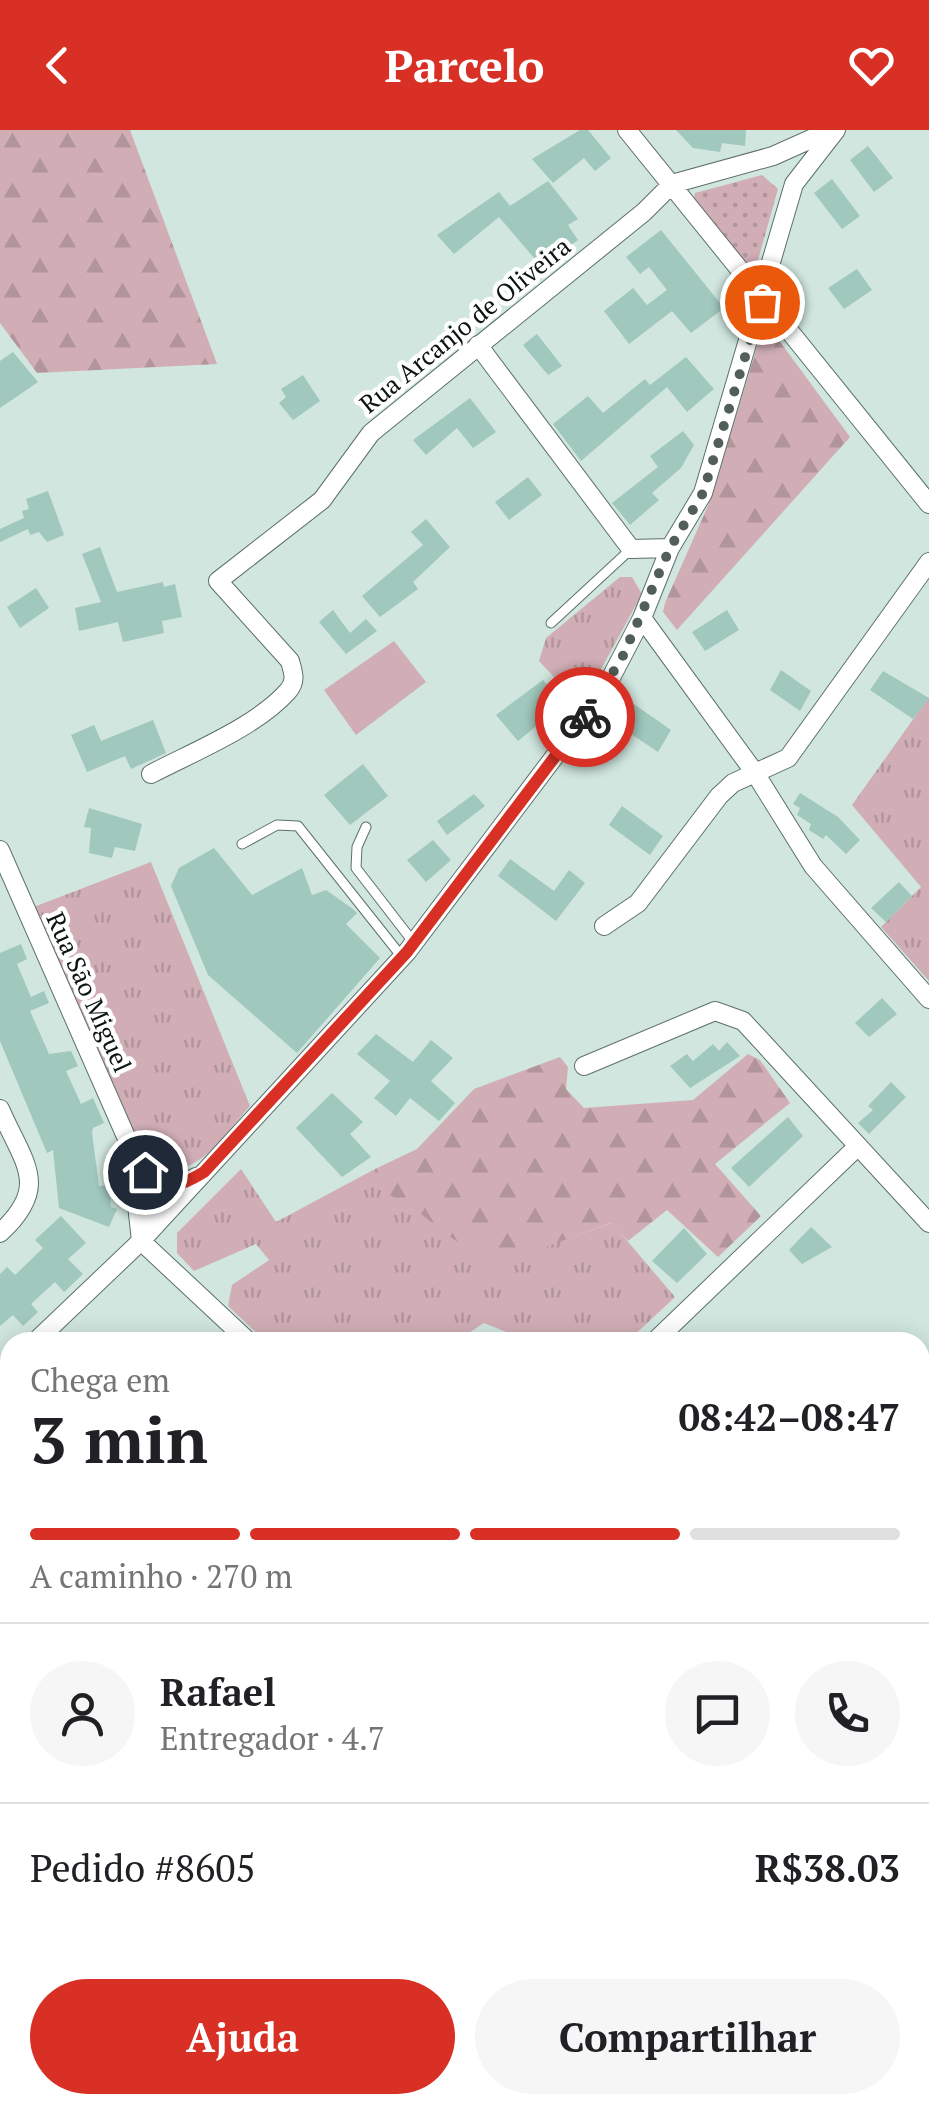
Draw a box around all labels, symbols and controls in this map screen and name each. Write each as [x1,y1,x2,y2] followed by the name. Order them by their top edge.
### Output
[385,35,544,95] text: Parcelo
[30,38,85,93] icon: back
[844,38,899,93] icon: heart
[352,229,577,420] street label: Rua Arcanjo de Oliveira
[720,260,805,345] pin
[735,275,790,330] icon: bag
[535,667,635,767] courier
[558,690,613,745] icon: bike
[39,907,139,1077] street label: Rua São Miguel
[103,1130,188,1215] pin
[118,1145,173,1200] icon: home
[30,1359,170,1401] text: Chega em
[678,1392,900,1442] text: 08:42–08:47
[30,1395,208,1482] text: 3 min
[30,1555,293,1597] text: A caminho · 270 m
[30,1661,135,1766] button: person
[665,1661,770,1766] button: chat
[795,1661,900,1766] button: phone
[160,1667,276,1717] text: Rafael
[160,1717,385,1759] text: Entregador · 4.7
[30,1843,256,1893] text: Pedido #8605
[755,1843,900,1893] text: R$38.03
[30,1979,455,2094] button: Ajuda
[475,1979,900,2094] button: Compartilhar

